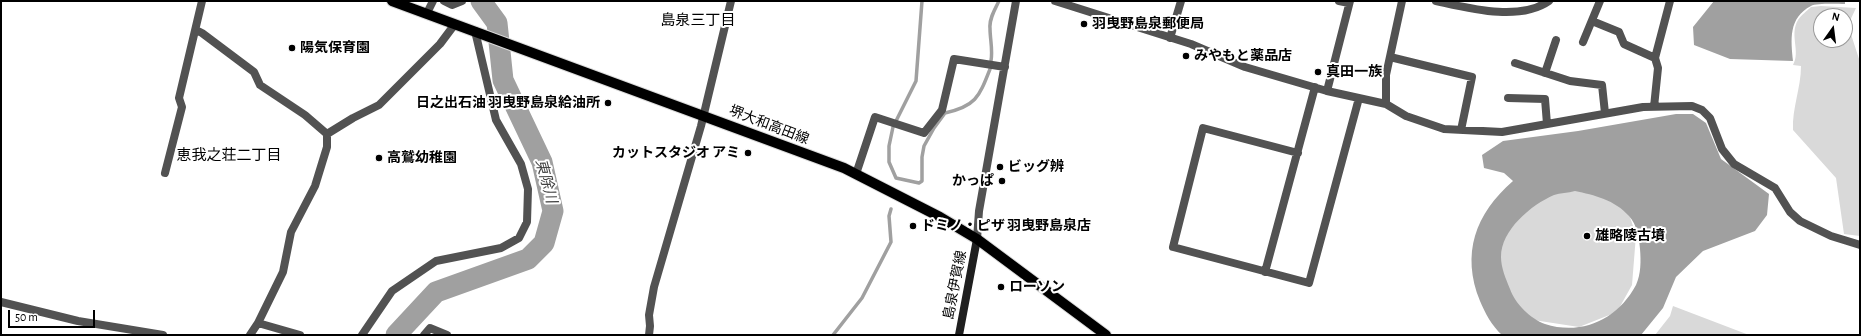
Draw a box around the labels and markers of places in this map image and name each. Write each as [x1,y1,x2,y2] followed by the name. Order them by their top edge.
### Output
[1092,16,1204,32] place label: 羽曳野島泉郵便局
[1079,19,1089,29] marker: 羽曳野島泉郵便局
[300,40,370,56] place label: 陽気保育園
[287,43,297,53] marker: 陽気保育園
[1194,48,1292,64] place label: みやもと薬品店
[1181,51,1191,61] marker: みやもと薬品店
[1326,64,1382,80] place label: 真田一族
[1313,67,1323,77] marker: 真田一族
[416,95,600,111] place label: 日之出石油 羽曳野島泉給油所
[603,98,613,108] marker: 日之出石油 羽曳野島泉給油所
[612,145,740,161] place label: カットスタジオ アミ
[743,148,753,158] marker: カットスタジオ アミ
[387,150,457,166] place label: 高鷲幼稚園
[374,153,384,163] marker: 高鷲幼稚園
[1008,159,1064,175] place label: ビッグ辨
[995,162,1005,172] marker: ビッグ辨
[952,173,994,189] place label: かっぱ
[997,176,1007,186] marker: かっぱ
[921,218,1091,234] place label: ドミノ・ピザ 羽曳野島泉店
[908,221,918,231] marker: ドミノ・ピザ 羽曳野島泉店
[1595,228,1665,244] place label: 雄略陵古墳
[1582,231,1592,241] marker: 雄略陵古墳
[1009,279,1065,295] place label: ローソン
[996,282,1006,292] marker: ローソン

